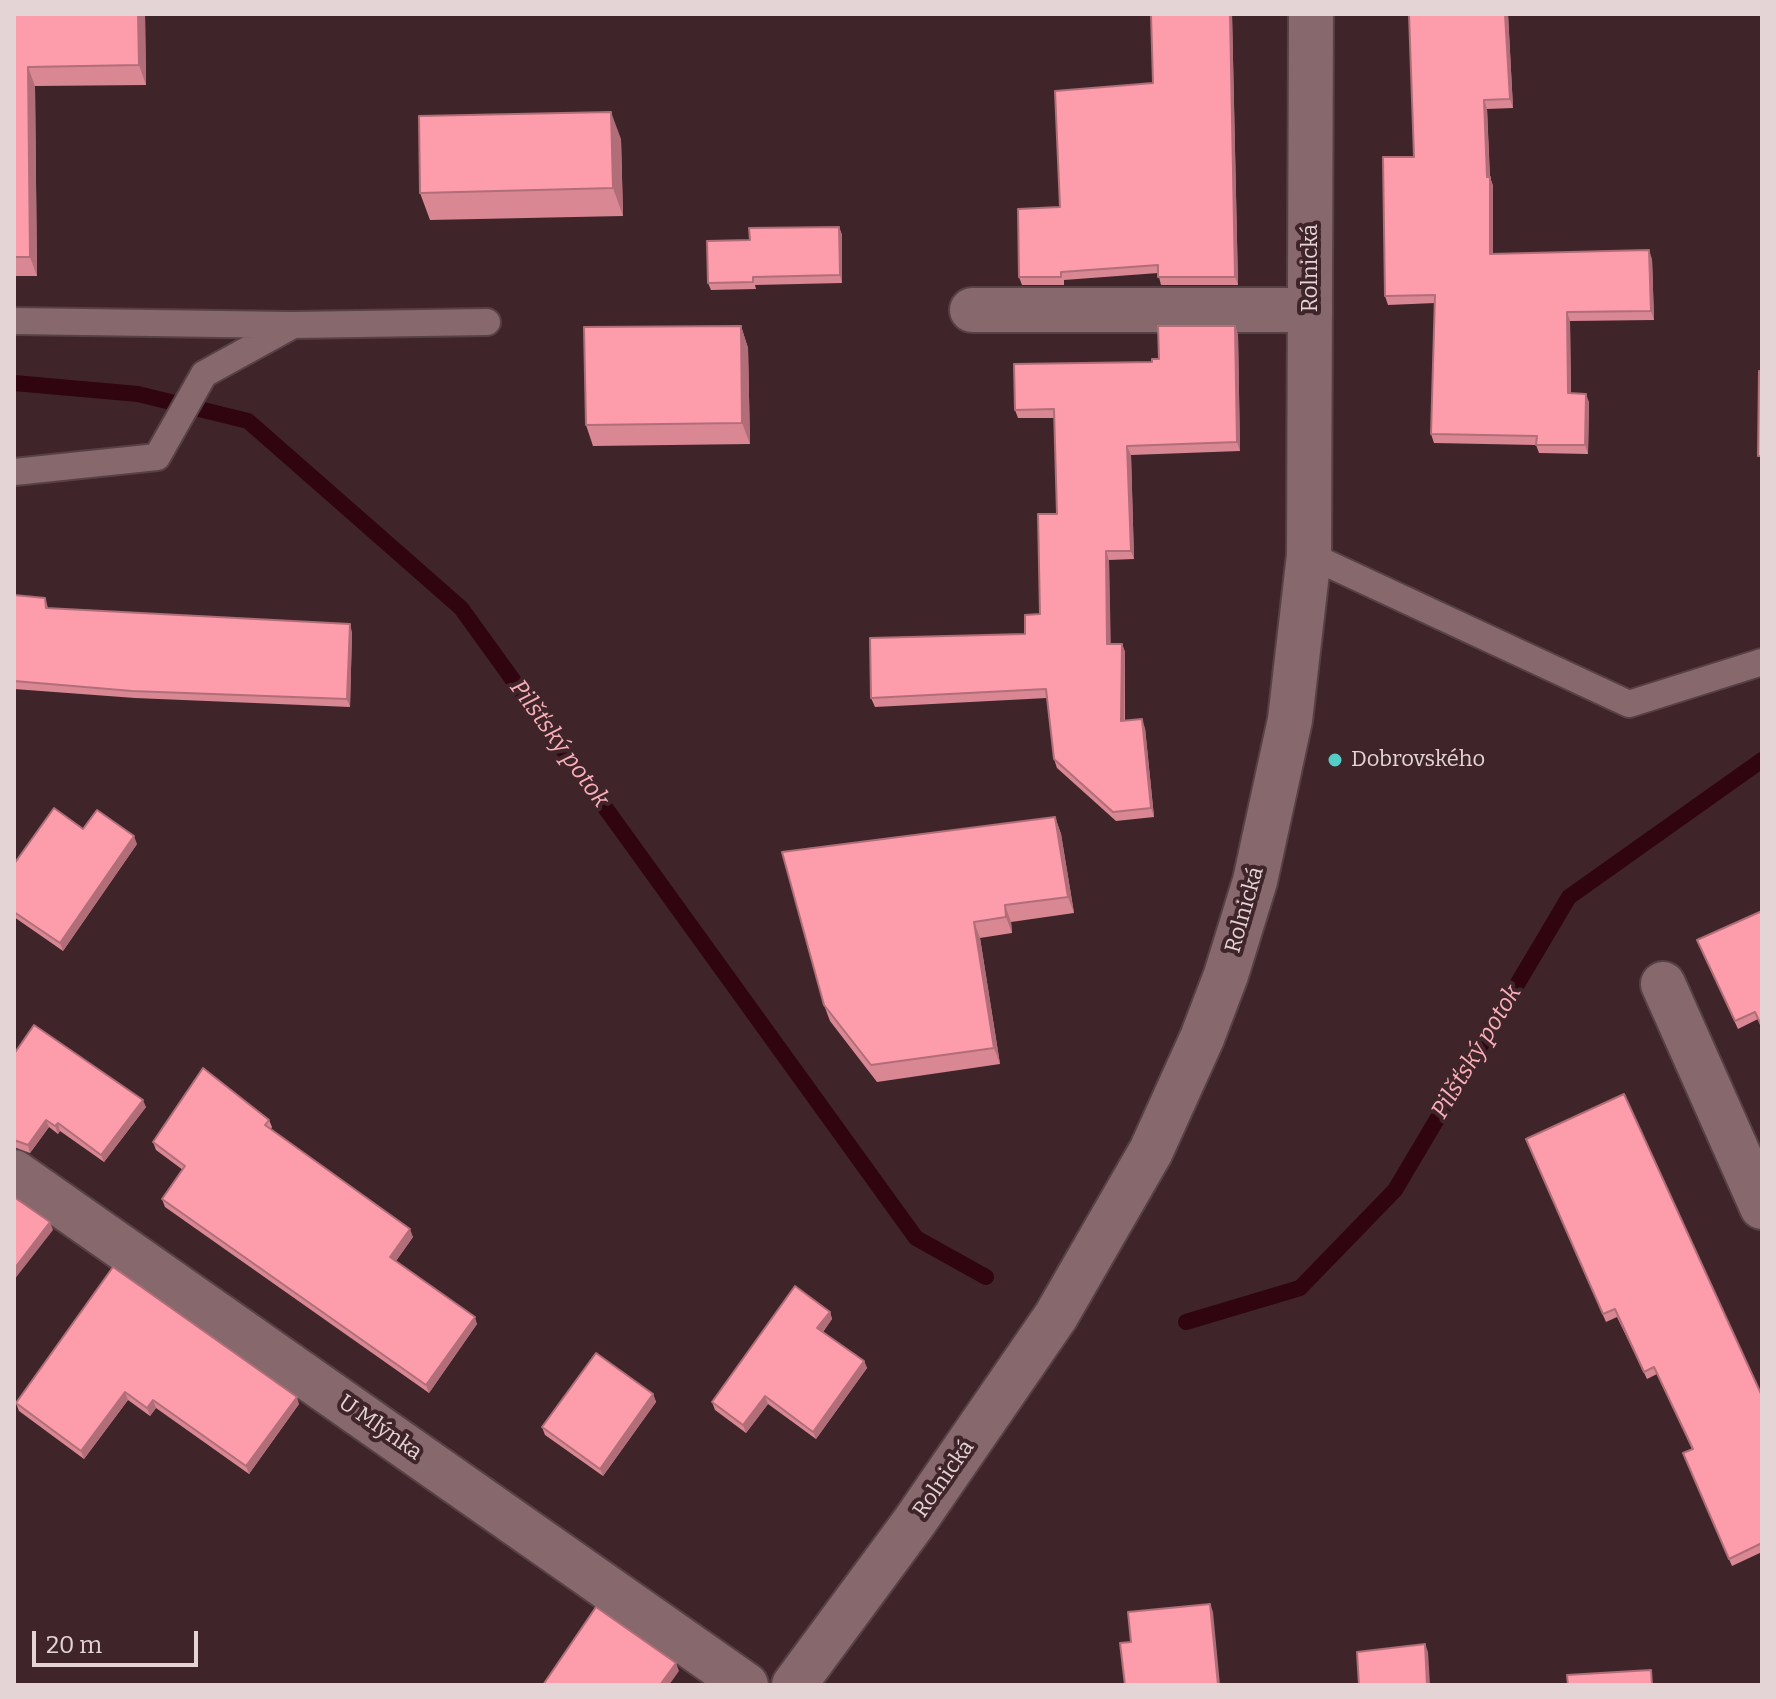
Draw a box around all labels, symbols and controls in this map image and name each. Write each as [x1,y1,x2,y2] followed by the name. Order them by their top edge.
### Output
[1298,224,1324,312] street label: Rolnická
[503,675,615,813] water label: Pilšťský potok
[1351,747,1485,773] place label: Dobrovského
[1326,751,1344,769] marker: Dobrovského
[1220,864,1270,956] street label: Rolnická
[1426,980,1528,1124] water label: Pilšťský potok
[333,1390,427,1466] street label: U Mlýnka
[908,1435,980,1523] street label: Rolnická
[36,1615,202,1665] scale bar
[46,1631,102,1659] text: 20 m

